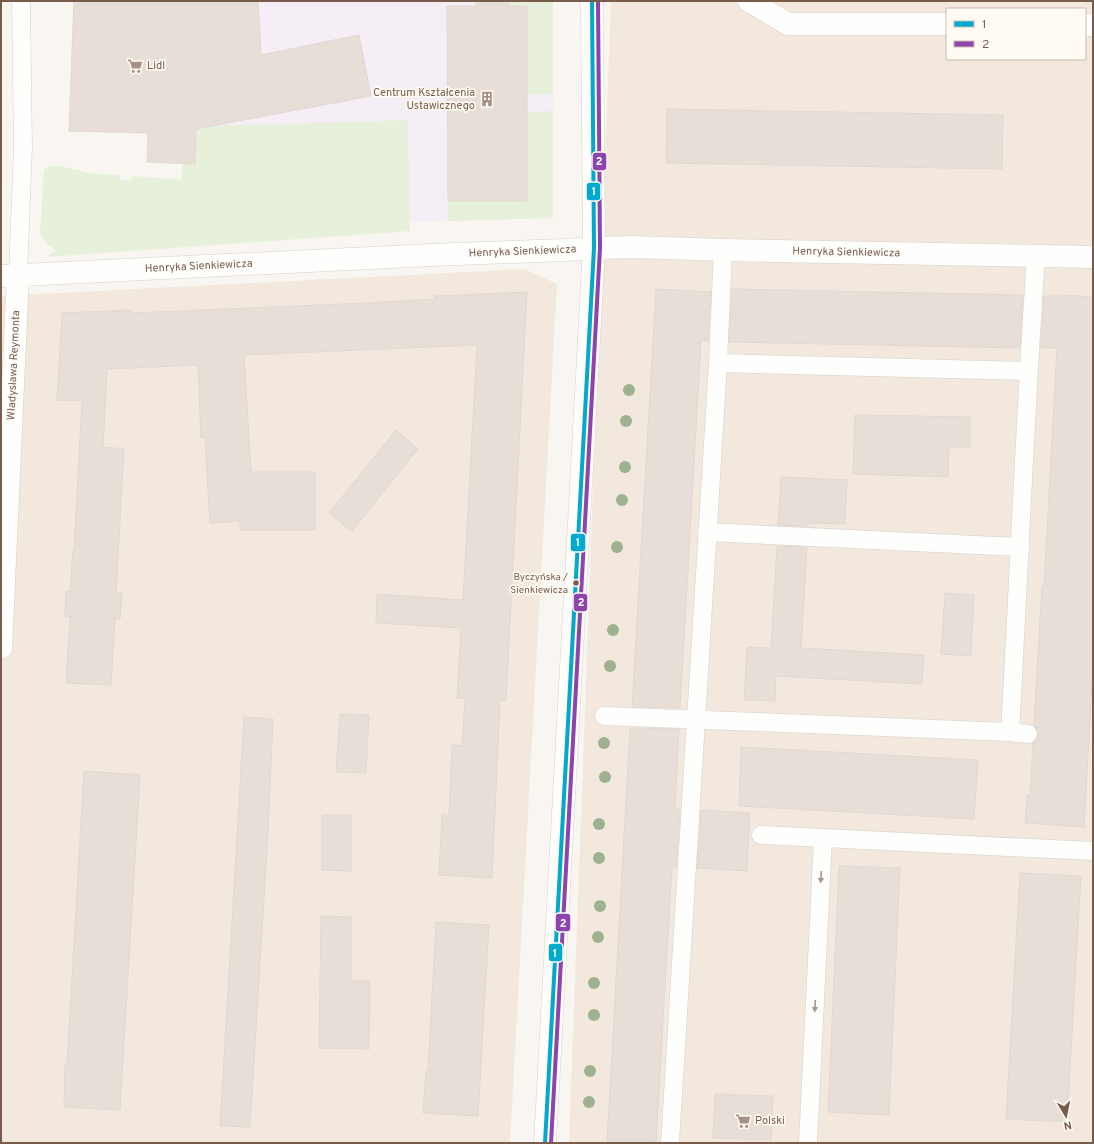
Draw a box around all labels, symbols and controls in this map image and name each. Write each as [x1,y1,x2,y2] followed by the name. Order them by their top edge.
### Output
[946,8,1086,60] legend
[982,17,986,33] text: 1
[982,37,989,53] text: 2
[126,57,144,75] supermarket icon: Lidl
[147,59,165,73] place label: Lidl
[373,86,475,113] place label: Centrum Kształcenia Ustawicznego
[478,90,496,108] building icon: Centrum Kształcenia Ustawicznego
[592,152,607,171] line badge: 2
[596,155,602,169] text: 2
[586,182,601,201] line badge: 1
[592,185,596,199] text: 1
[468,242,577,261] street label: Henryka Sienkiewicza
[792,244,900,260] street label: Henryka Sienkiewicza
[145,257,253,276] street label: Henryka Sienkiewicza
[4,310,23,421] street label: Władysława Reymonta
[570,533,586,552] line badge: 1
[576,536,580,550] text: 1
[510,571,568,597] place label: Byczyńska / Sienkiewicza
[571,578,581,588] marker: Byczyńska / Sienkiewicza
[573,593,588,612] line badge: 2
[578,596,584,610] text: 2
[818,871,825,883] one-way arrow
[555,913,571,932] line badge: 2
[560,917,566,931] text: 2
[548,943,563,962] line badge: 1
[553,947,557,961] text: 1
[812,1000,818,1013] one-way arrow
[1046,1096,1086,1136] north arrow
[734,1112,752,1130] supermarket icon: Polski
[755,1114,785,1128] place label: Polski
[1062,1117,1073,1132] text: N

